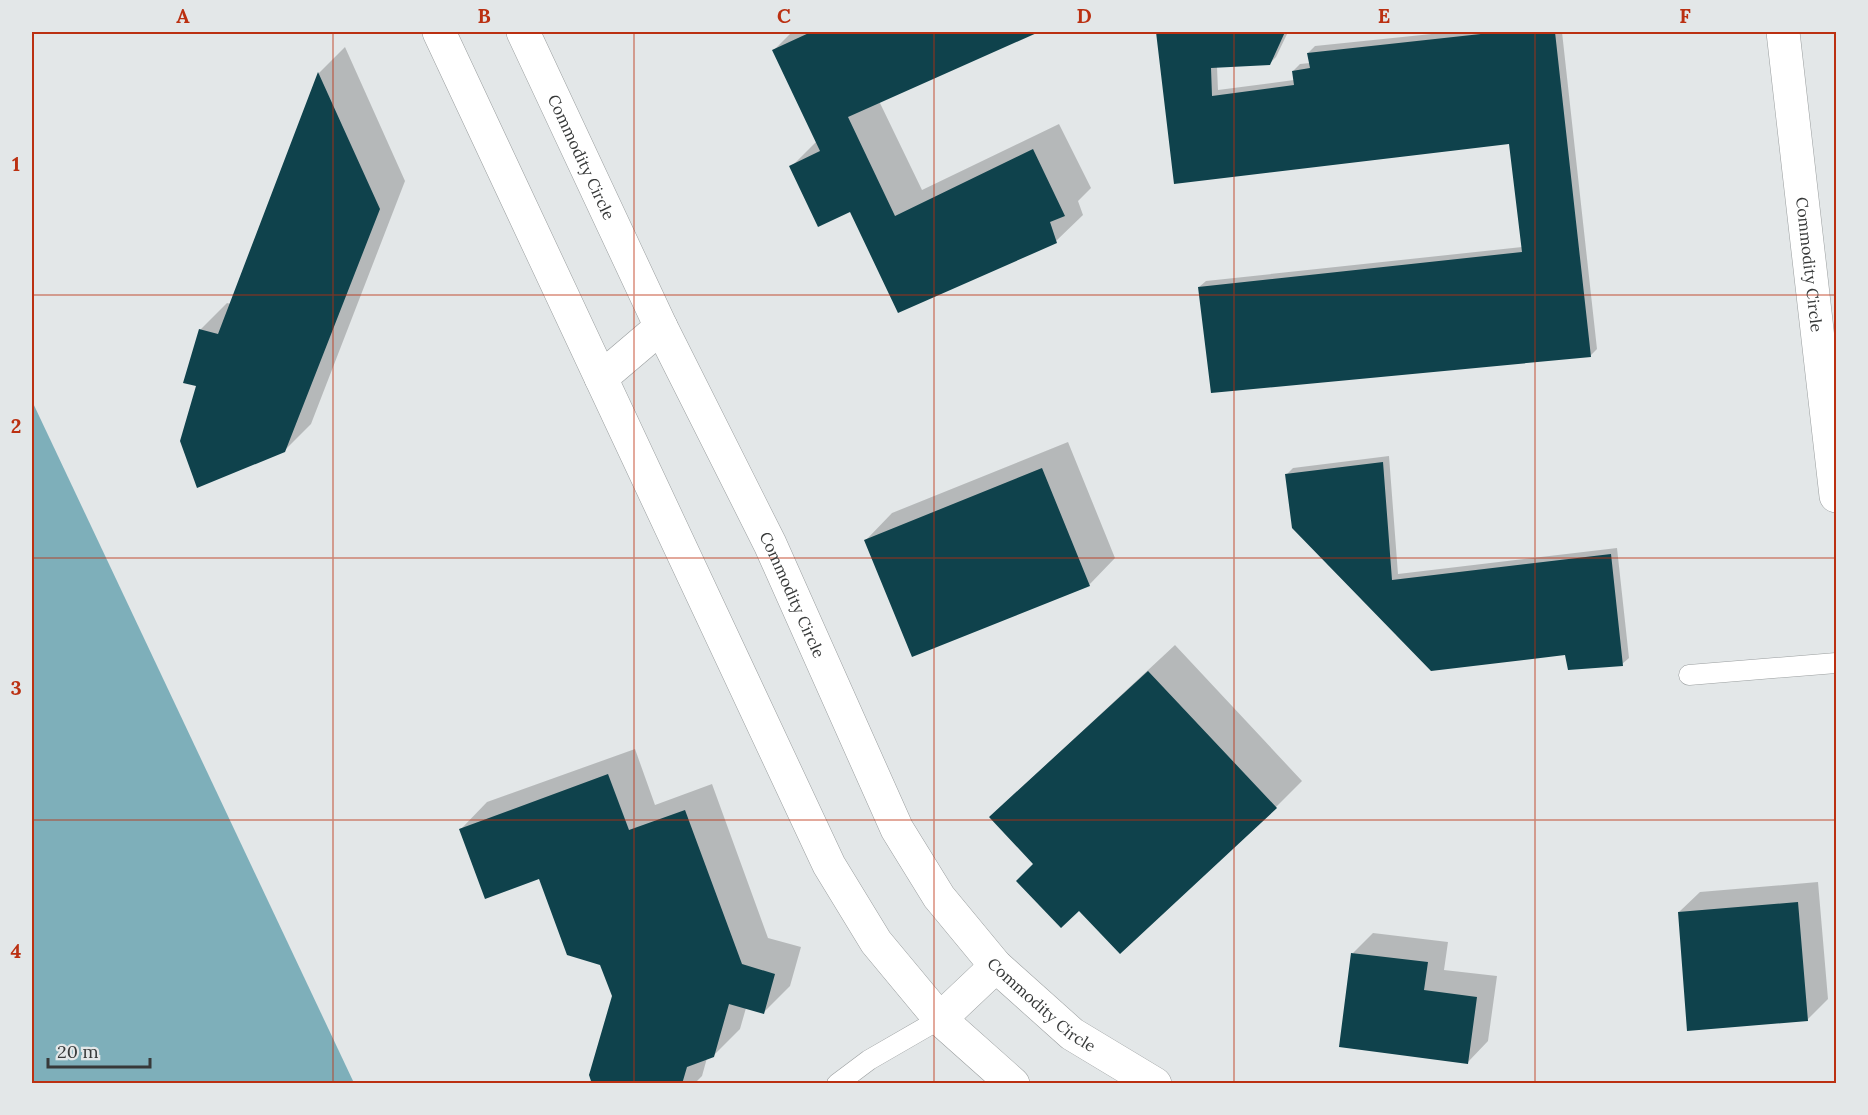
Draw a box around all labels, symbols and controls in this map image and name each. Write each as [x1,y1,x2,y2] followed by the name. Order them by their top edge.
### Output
[176,3,190,28] text: A
[477,3,491,28] text: B
[777,3,791,28] text: C
[1076,3,1092,28] text: D
[1378,3,1390,28] text: E
[1679,3,1691,28] text: F
[544,91,619,223] street label: Commodity Circle
[12,151,20,176] text: 1
[1792,196,1827,333] street label: Commodity Circle
[11,413,21,438] text: 2
[755,528,829,661] street label: Commodity Circle
[10,675,22,700] text: 3
[11,938,22,963] text: 4
[983,954,1100,1056] street label: Commodity Circle
[48,1031,150,1069] scale bar
[57,1040,99,1063] text: 20 m

